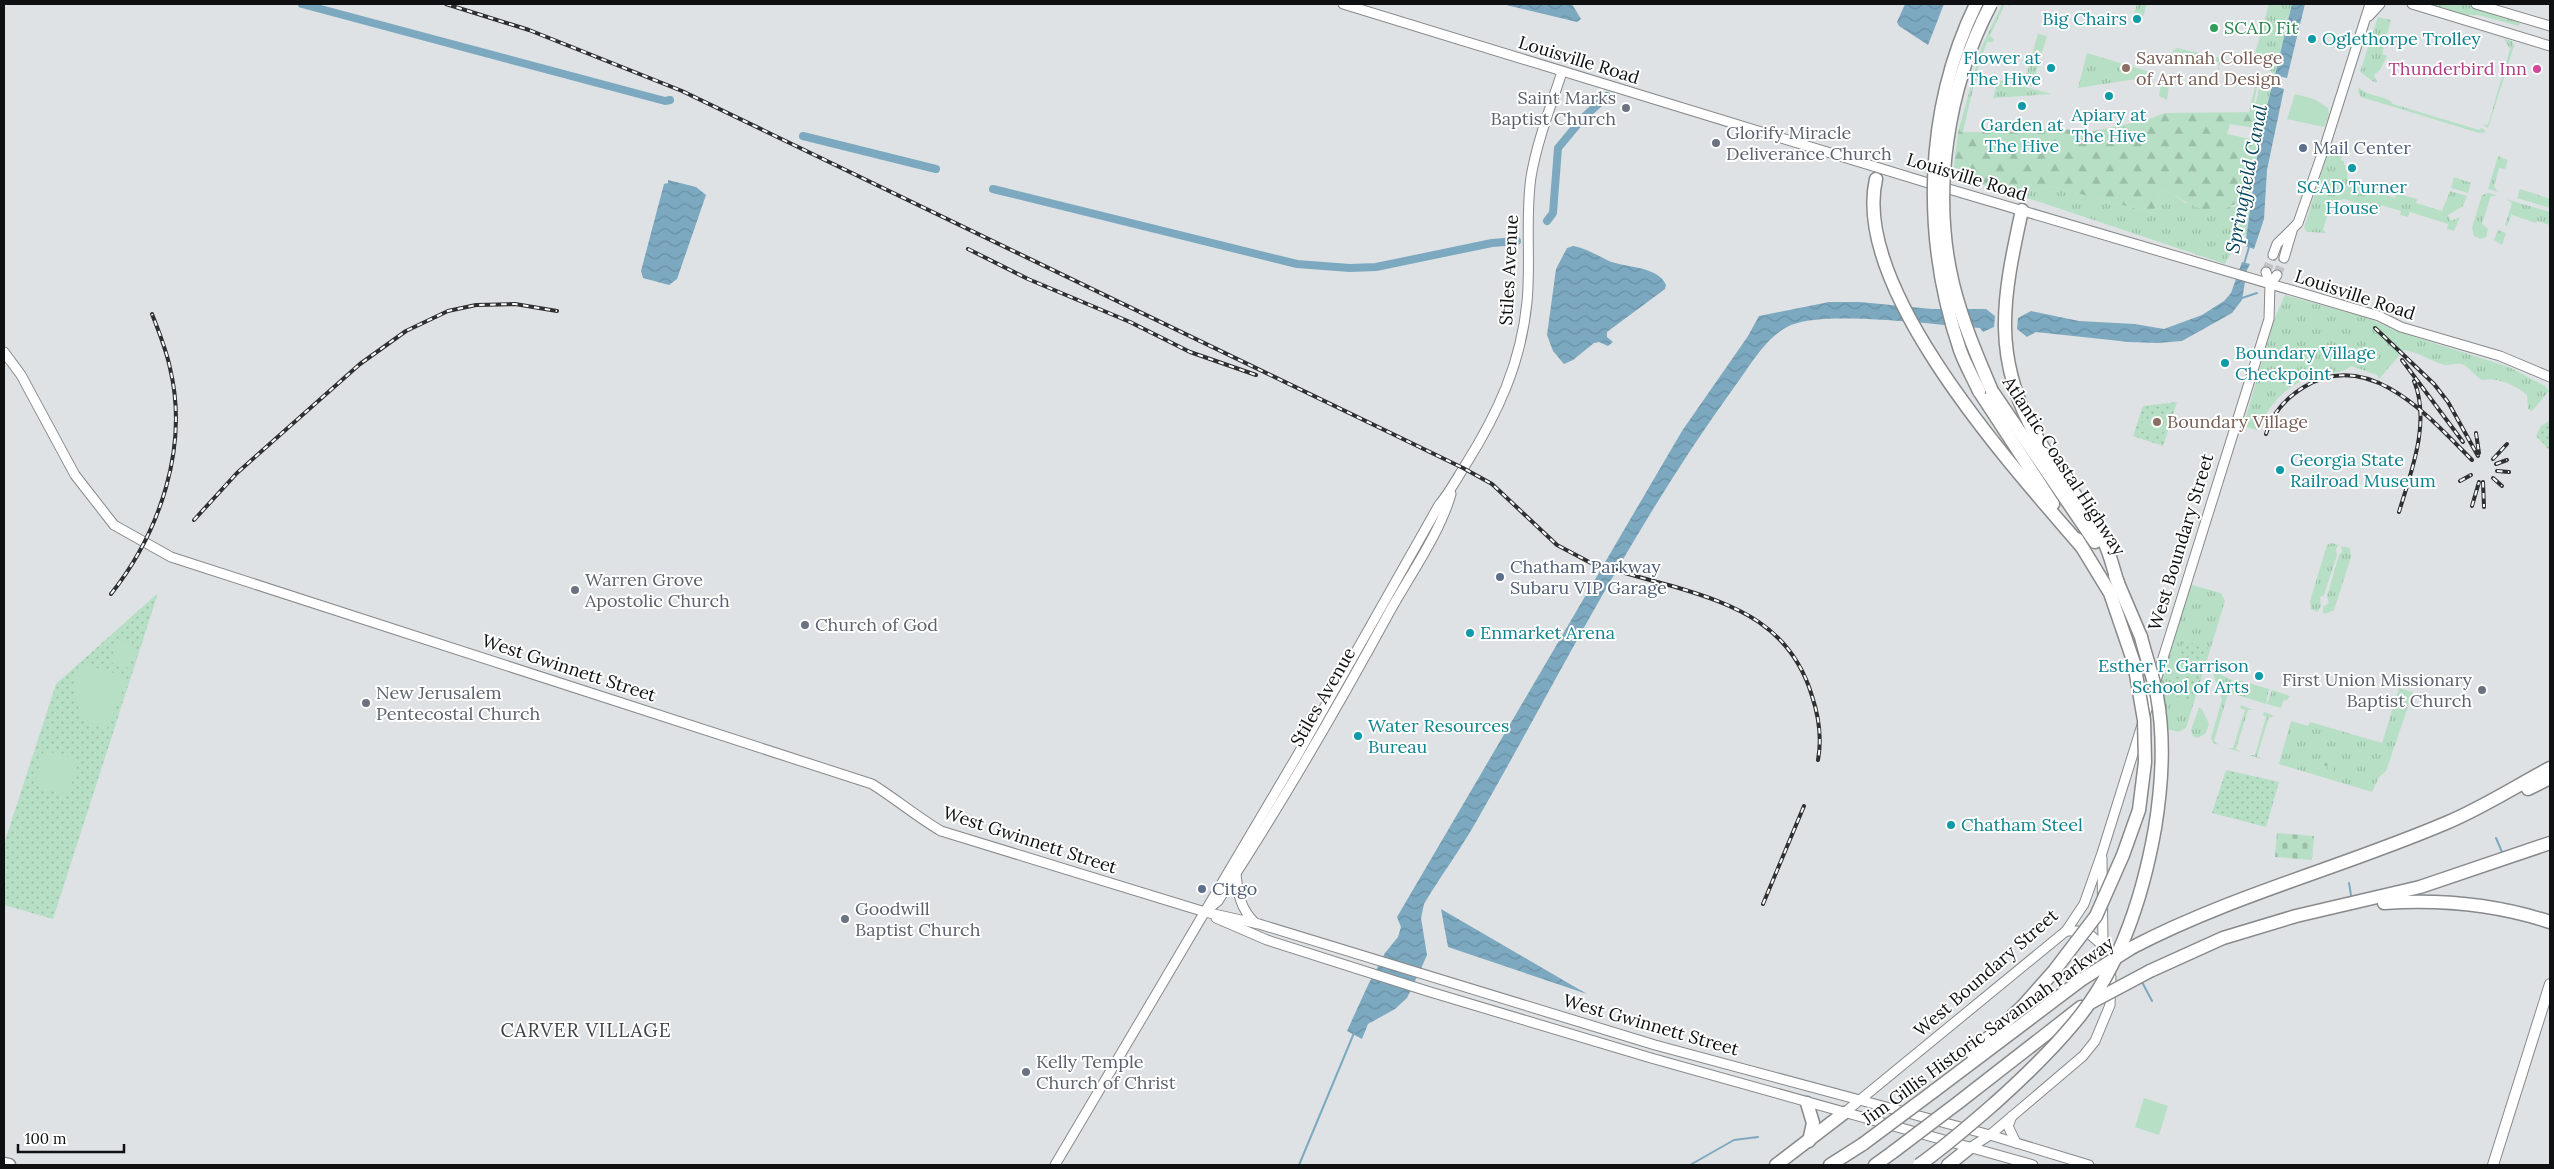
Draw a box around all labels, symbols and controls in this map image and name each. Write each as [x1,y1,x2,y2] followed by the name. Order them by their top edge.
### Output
[2042,7,2127,30] place label: Big Chairs
[2131,13,2143,25] marker: Big Chairs
[2224,16,2298,39] place label: SCAD Fit
[2208,22,2220,34] marker: SCAD Fit
[2322,27,2481,50] place label: Oglethorpe Trolley
[1516,30,1643,89] street label: Louisville Road
[2306,33,2318,45] marker: Oglethorpe Trolley
[1963,46,2041,90] place label: Flower at The Hive
[2136,46,2283,90] place label: Savannah College of Art and Design
[2388,57,2527,80] place label: Thunderbird Inn
[2045,62,2057,74] marker: Flower at The Hive
[2120,62,2132,74] marker: Savannah College of Art and Design
[2531,63,2543,75] marker: Thunderbird Inn
[1491,86,1616,130] place label: Saint Marks Baptist Church
[2103,90,2115,102] marker: Apiary at The Hive
[2016,100,2028,112] marker: Garden at The Hive
[1620,102,1632,114] marker: Saint Marks Baptist Church
[2220,102,2272,255] water label: Springfield Canal
[2071,103,2146,147] place label: Apiary at The Hive
[1981,113,2064,157] place label: Garden at The Hive
[1726,121,1892,165] place label: Glorify Miracle Deliverance Church
[2313,136,2411,159] place label: Mail Center
[1710,137,1722,149] marker: Glorify Miracle Deliverance Church
[2297,142,2309,154] marker: Mail Center
[1904,147,2031,206] street label: Louisville Road
[2346,162,2358,174] marker: SCAD Turner House
[2297,175,2407,219] place label: SCAD Turner House
[1494,214,1523,326] street label: Stiles Avenue
[2292,264,2418,325] street label: Louisville Road
[2235,341,2376,385] place label: Boundary Village Checkpoint
[2219,357,2231,369] marker: Boundary Village Checkpoint
[1997,371,2131,560] street label: Atlantic Coastal Highway
[2167,410,2308,433] place label: Boundary Village
[2151,416,2163,428] marker: Boundary Village
[2290,448,2436,492] place label: Georgia State Railroad Museum
[2143,451,2218,633] street label: West Boundary Street
[2274,464,2286,476] marker: Georgia State Railroad Museum
[1510,555,1667,599] place label: Chatham Parkway Subaru VIP Garage
[584,568,730,612] place label: Warren Grove Apostolic Church
[1494,571,1506,583] marker: Chatham Parkway Subaru VIP Garage
[569,584,581,596] marker: Warren Grove Apostolic Church
[815,613,938,636] place label: Church of God
[799,619,811,631] marker: Church of God
[1480,621,1615,644] place label: Enmarket Arena
[1464,627,1476,639] marker: Enmarket Arena
[479,629,659,707] street label: West Gwinnett Street
[1285,643,1360,751] street label: Stiles Avenue
[2098,654,2249,698] place label: Esther F. Garrison School of Arts
[2282,668,2472,712] place label: First Union Missionary Baptist Church
[2253,670,2265,682] marker: Esther F. Garrison School of Arts
[376,681,540,725] place label: New Jerusalem Pentecostal Church
[2476,684,2488,696] marker: First Union Missionary Baptist Church
[360,697,372,709] marker: New Jerusalem Pentecostal Church
[1368,714,1509,758] place label: Water Resources Bureau
[1352,730,1364,742] marker: Water Resources Bureau
[940,801,1120,879] street label: West Gwinnett Street
[1961,813,2083,836] place label: Chatham Steel
[1945,819,1957,831] marker: Chatham Steel
[1212,877,1257,900] place label: Citgo
[1196,883,1208,895] marker: Citgo
[855,897,981,941] place label: Goodwill Baptist Church
[1909,904,2063,1042] street label: West Boundary Street
[839,913,851,925] marker: Goodwill Baptist Church
[1856,931,2119,1130] street label: Jim Gillis Historic Savannah Parkway
[1561,988,1742,1061] street label: West Gwinnett Street
[500,1018,672,1042] district label: CARVER VILLAGE
[1036,1050,1176,1094] place label: Kelly Temple Church of Christ
[1020,1066,1032,1078] marker: Kelly Temple Church of Christ
[18,1122,124,1154] scale bar
[25,1129,66,1148] text: 100 m

